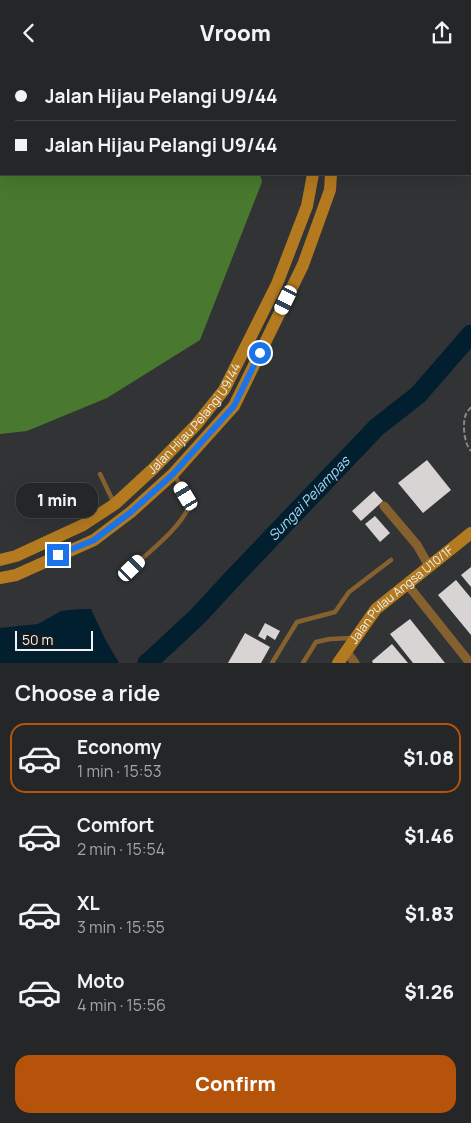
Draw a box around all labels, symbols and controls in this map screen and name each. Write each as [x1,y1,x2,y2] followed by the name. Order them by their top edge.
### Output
[200,18,271,48] text: Vroom
[15,19,43,47] icon: back
[428,19,456,47] icon: share
[45,83,278,109] text: Jalan Hijau Pelangi U9/44
[45,132,278,158] text: Jalan Hijau Pelangi U9/44
[272,283,299,317] car
[249,342,271,364] route start
[144,360,244,478] street label: Jalan Hijau Pelangi U9/44
[264,450,355,545] water label: Sungai Pelampas
[171,479,200,513] car
[17,483,99,517] callout: 1 min
[37,489,77,511] text: 1 min
[345,541,457,647] street label: Jalan Pulau Angsa U10/1F
[47,544,69,566] route end
[115,552,148,584] car
[15,628,92,651] scale bar
[22,630,53,649] text: 50 m
[15,678,160,708] text: Choose a ride
[77,734,161,760] text: Economy
[17,736,62,781] icon: car
[403,745,454,771] text: $1.08
[77,760,162,782] text: 1 min · 15:53
[77,812,154,838] text: Comfort
[17,814,62,859] icon: car
[404,823,454,849] text: $1.46
[77,838,165,860] text: 2 min · 15:54
[77,890,100,916] text: XL
[17,892,62,937] icon: car
[405,901,454,927] text: $1.83
[77,916,165,938] text: 3 min · 15:55
[77,968,124,994] text: Moto
[17,970,62,1015] icon: car
[405,979,454,1005] text: $1.26
[77,994,166,1016] text: 4 min · 15:56
[15,1055,456,1113] button: Confirm

